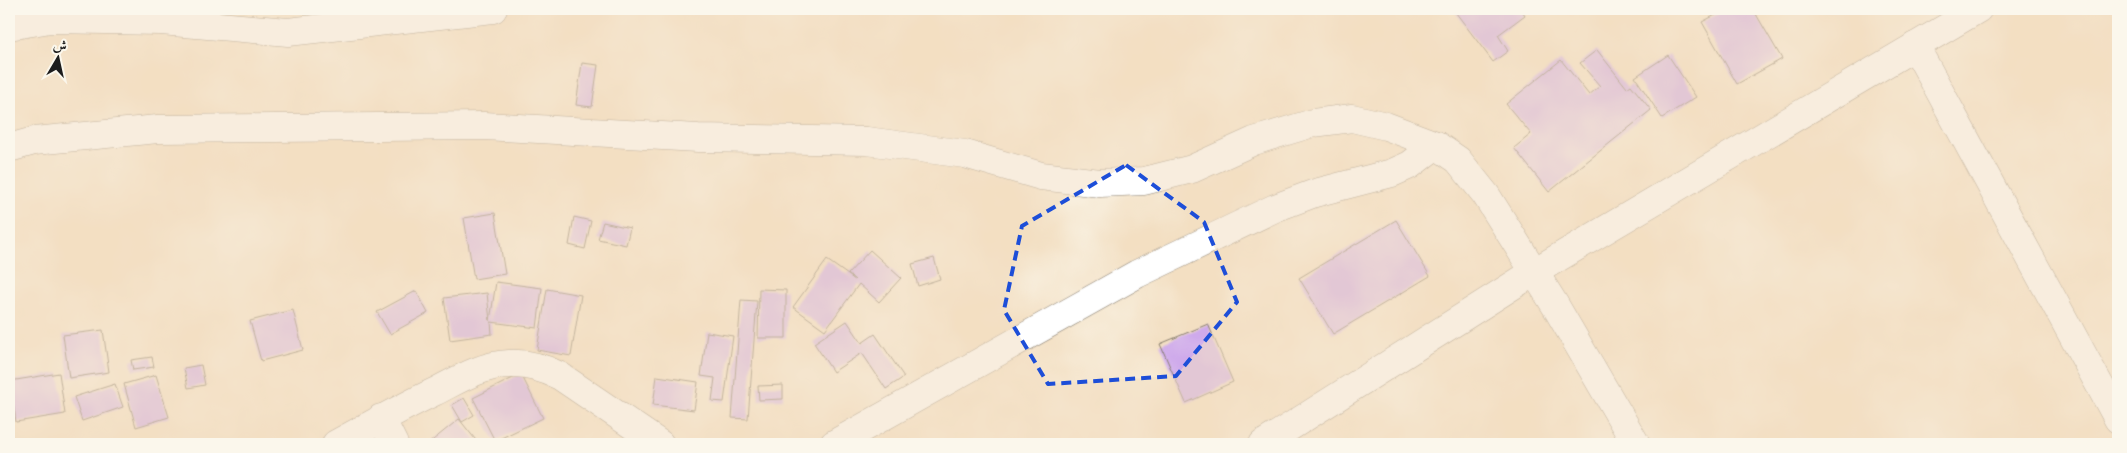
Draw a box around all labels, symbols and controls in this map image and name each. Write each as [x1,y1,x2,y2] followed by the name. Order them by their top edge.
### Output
[32,32,82,82] north arrow
[51,36,68,58] text: ش

